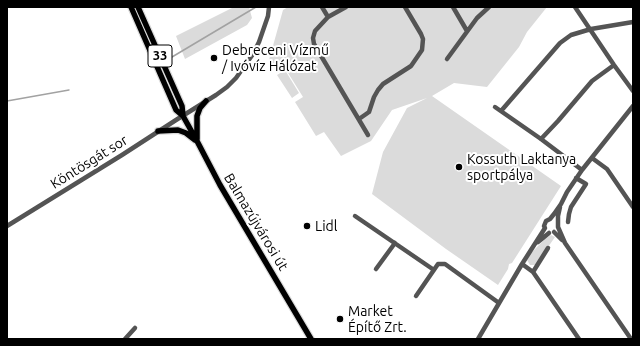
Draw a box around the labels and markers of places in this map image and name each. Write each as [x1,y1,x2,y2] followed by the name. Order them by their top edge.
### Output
[222,42,329,74] place label: Debreceni Vízmű / Ivóvíz Hálózat
[209,53,219,63] marker: Debreceni Vízmű / Ivóvíz Hálózat
[467,151,576,184] place label: Kossuth Laktanya sportpálya
[454,162,464,172] marker: Kossuth Laktanya sportpálya
[315,218,337,234] place label: Lidl
[302,221,312,231] marker: Lidl
[348,303,407,336] place label: Market Építő Zrt.
[335,314,345,324] marker: Market Építő Zrt.

